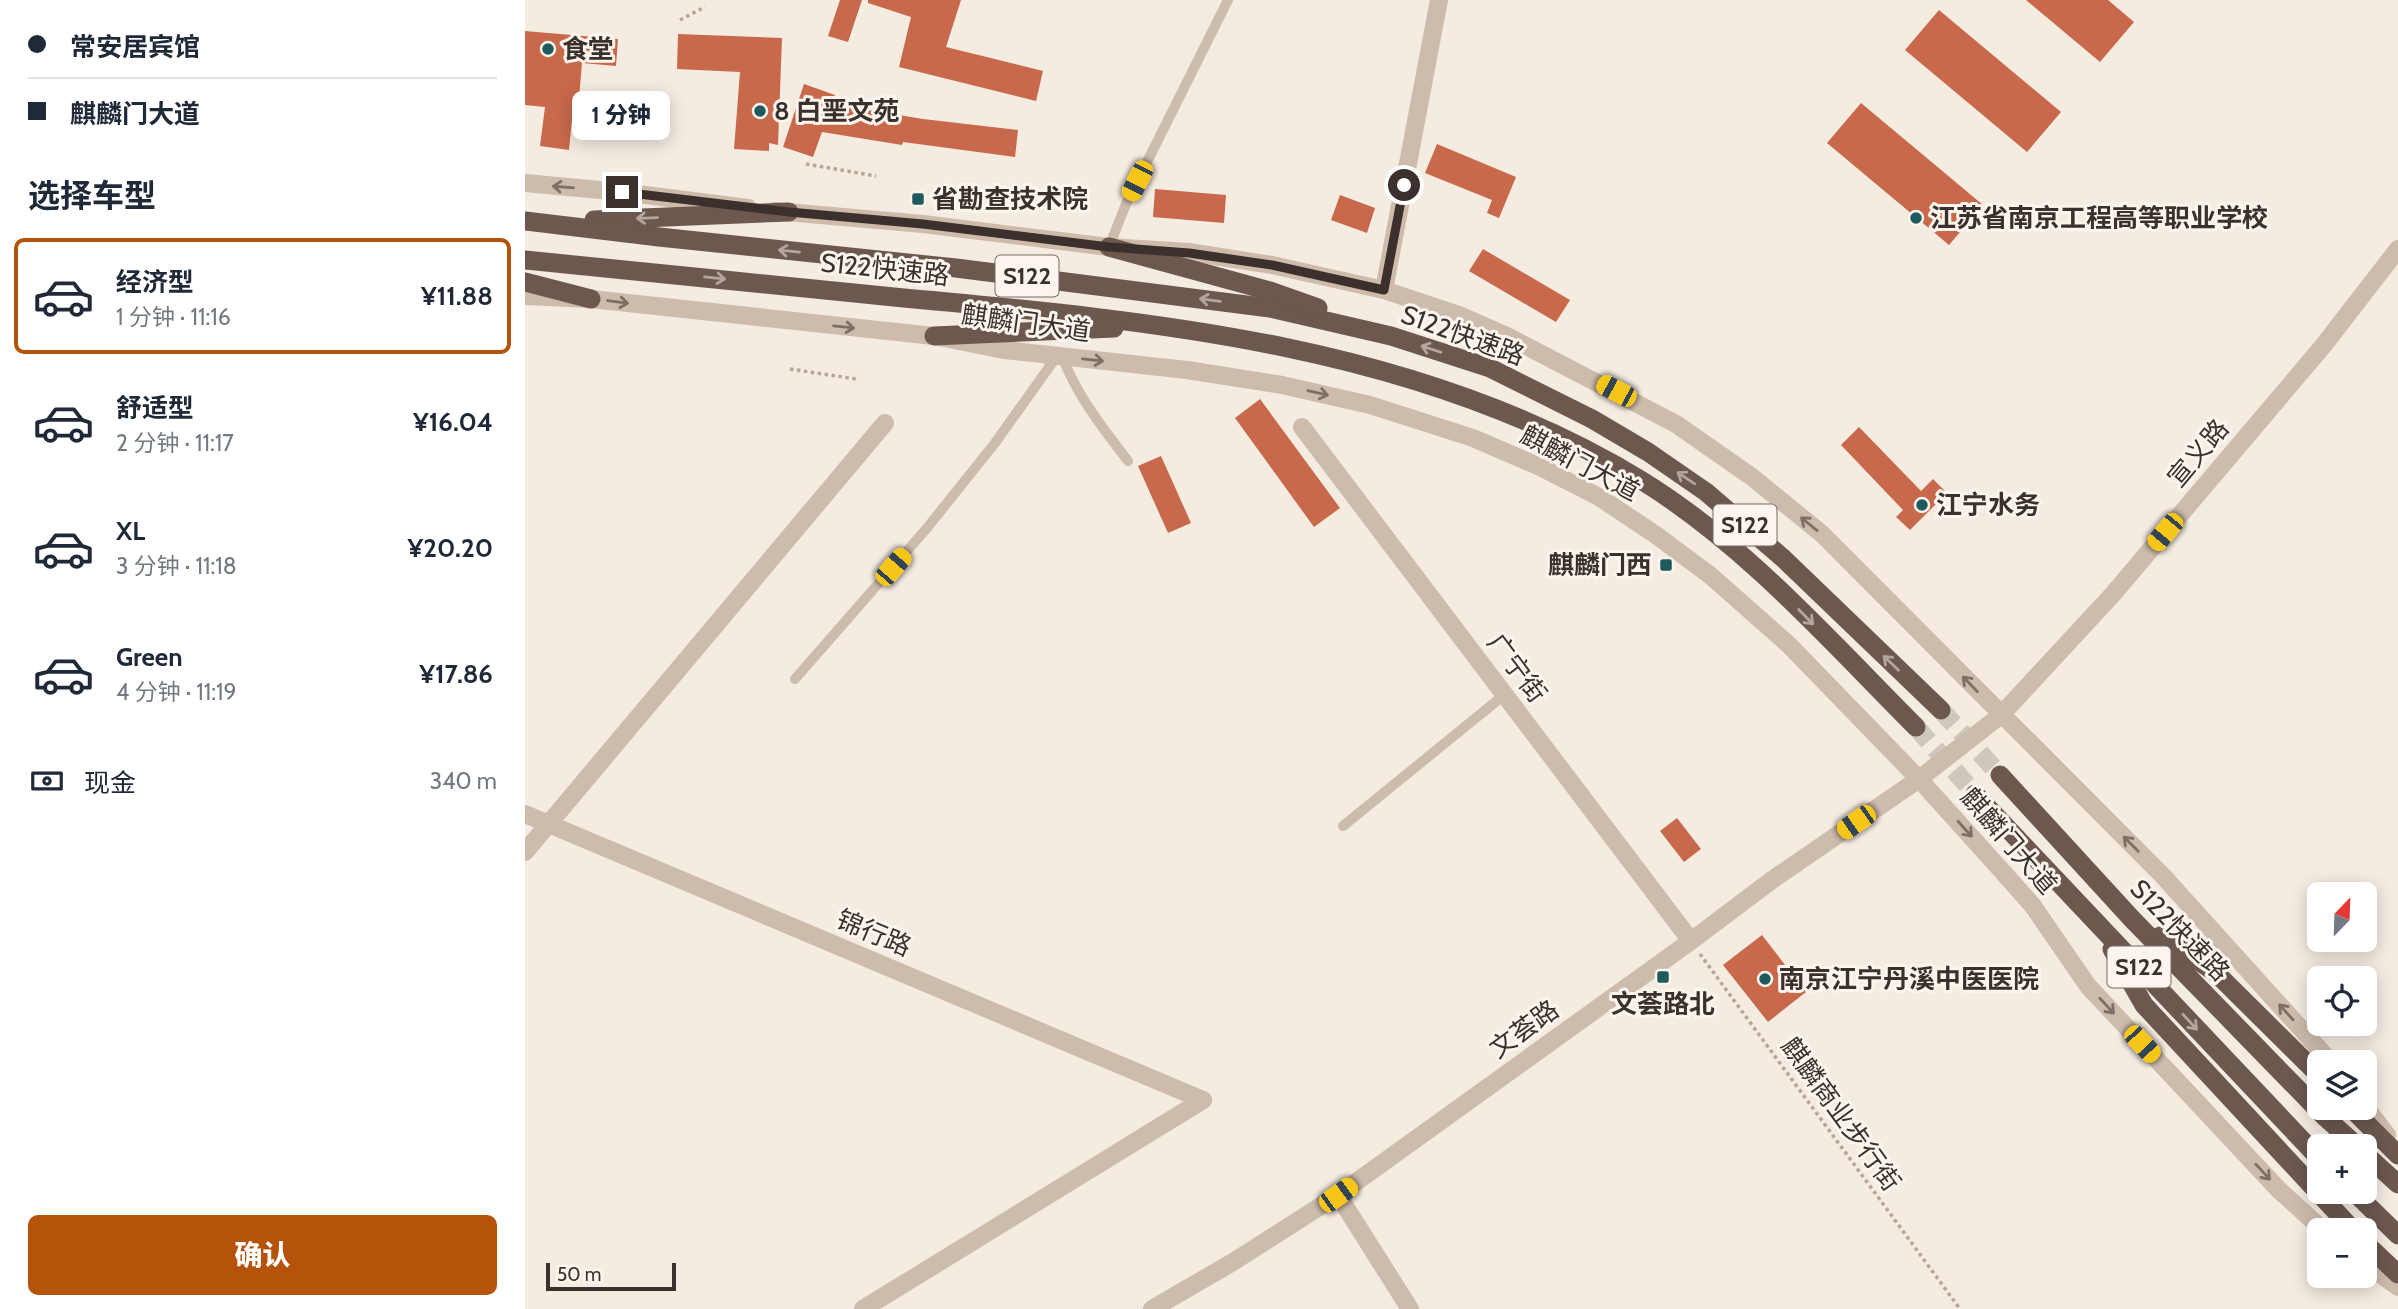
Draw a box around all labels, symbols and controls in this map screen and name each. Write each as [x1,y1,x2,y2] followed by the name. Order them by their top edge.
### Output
[70,31,200,63] text: 常安居宾馆
[562,33,614,65] place label: 食堂
[540,41,556,57] marker: 食堂
[573,90,671,140] callout: 1 分钟
[774,95,900,127] place label: 8 白垩文苑
[70,98,200,130] text: 麒麟门大道
[591,101,651,129] text: 1 分钟
[752,103,768,119] marker: 8 白垩文苑
[1119,158,1156,204] car
[1388,169,1420,201] route start
[28,176,156,215] text: 选择车型
[606,176,638,208] route end
[553,180,575,193] one-way arrow
[932,183,1088,215] place label: 省勘查技术院
[910,191,926,207] marker: 省勘查技术院
[1930,202,2268,234] place label: 江苏省南京工程高等职业学校
[1908,210,1924,226] marker: 江苏省南京工程高等职业学校
[636,211,659,224] one-way arrow
[778,244,801,257] one-way arrow
[819,246,951,292] street label: S122快速路
[995,256,1059,296] road number: S122
[32,265,95,328] icon: car
[116,266,194,298] text: 经济型
[703,272,726,285] one-way arrow
[421,280,493,312] text: ¥11.88
[1199,293,1222,306] one-way arrow
[606,295,628,308] one-way arrow
[959,298,1093,348] street label: 麒麟门大道
[1397,298,1529,372] street label: S122快速路
[116,303,231,331] text: 1 分钟 · 11:16
[832,321,854,334] one-way arrow
[1421,342,1443,354] one-way arrow
[1081,353,1104,366] one-way arrow
[1593,372,1640,410] car
[1306,387,1329,400] one-way arrow
[32,391,95,454] icon: car
[116,392,194,424] text: 舒适型
[413,406,493,438] text: ¥16.04
[2161,413,2235,493] street label: 宣义路
[1515,418,1645,508] street label: 麒麟门大道
[116,429,234,457] text: 2 分钟 · 11:17
[1677,471,1696,485] one-way arrow
[1936,489,2040,521] place label: 江宁水务
[1914,497,1930,513] marker: 江宁水务
[1713,504,1777,546] road number: S122
[2144,509,2187,555] car
[116,515,145,547] text: XL
[1800,516,1818,531] one-way arrow
[32,517,95,580] icon: car
[408,532,493,564] text: ¥20.20
[872,544,915,590] car
[1548,549,1652,581] place label: 麒麟门西
[116,552,237,580] text: 3 分钟 · 11:18
[1658,557,1674,573] marker: 麒麟门西
[1798,608,1815,625] one-way arrow
[1481,627,1553,709] street label: 广宁街
[116,641,183,673] text: Green
[32,643,95,706] icon: car
[1883,654,1900,671] one-way arrow
[419,658,493,690] text: ¥17.86
[1962,675,1979,692] one-way arrow
[116,678,237,706] text: 4 分钟 · 11:19
[28,762,66,800] icon: cash
[84,767,136,799] text: 现金
[430,767,497,795] text: 340 m
[1954,781,2064,901] street label: 麒麟门大道
[1833,801,1880,843] car
[1956,820,1973,837] one-way arrow
[2123,836,2140,853] one-way arrow
[2124,873,2236,987] street label: S122快速路
[2307,882,2377,952] north arrow
[2307,882,2377,1288] map controls
[832,903,916,963] street label: 锦行路
[2107,946,2171,987] road number: S122
[1779,963,2039,995] place label: 南京江宁丹溪中医医院
[2307,966,2377,1036] button: locate
[1655,969,1671,985] marker: 文荟路北
[1757,971,1773,987] marker: 南京江宁丹溪中医医院
[1611,988,1715,1020] place label: 文荟路北
[1483,993,1565,1065] street label: 文荟路
[2098,997,2115,1014] one-way arrow
[2278,1003,2294,1021] one-way arrow
[2182,1013,2199,1030] one-way arrow
[2120,1021,2165,1067] car
[1775,1031,1907,1197] street label: 麒麟商业步行街
[2307,1050,2377,1120] button: layers
[2307,1134,2377,1204] button: +
[2254,1163,2271,1180] one-way arrow
[1315,1174,1362,1216] car
[28,1215,497,1295] button: 确认
[2307,1218,2377,1288] button: −
[546,1260,675,1292] scale bar
[557,1263,601,1286] text: 50 m

